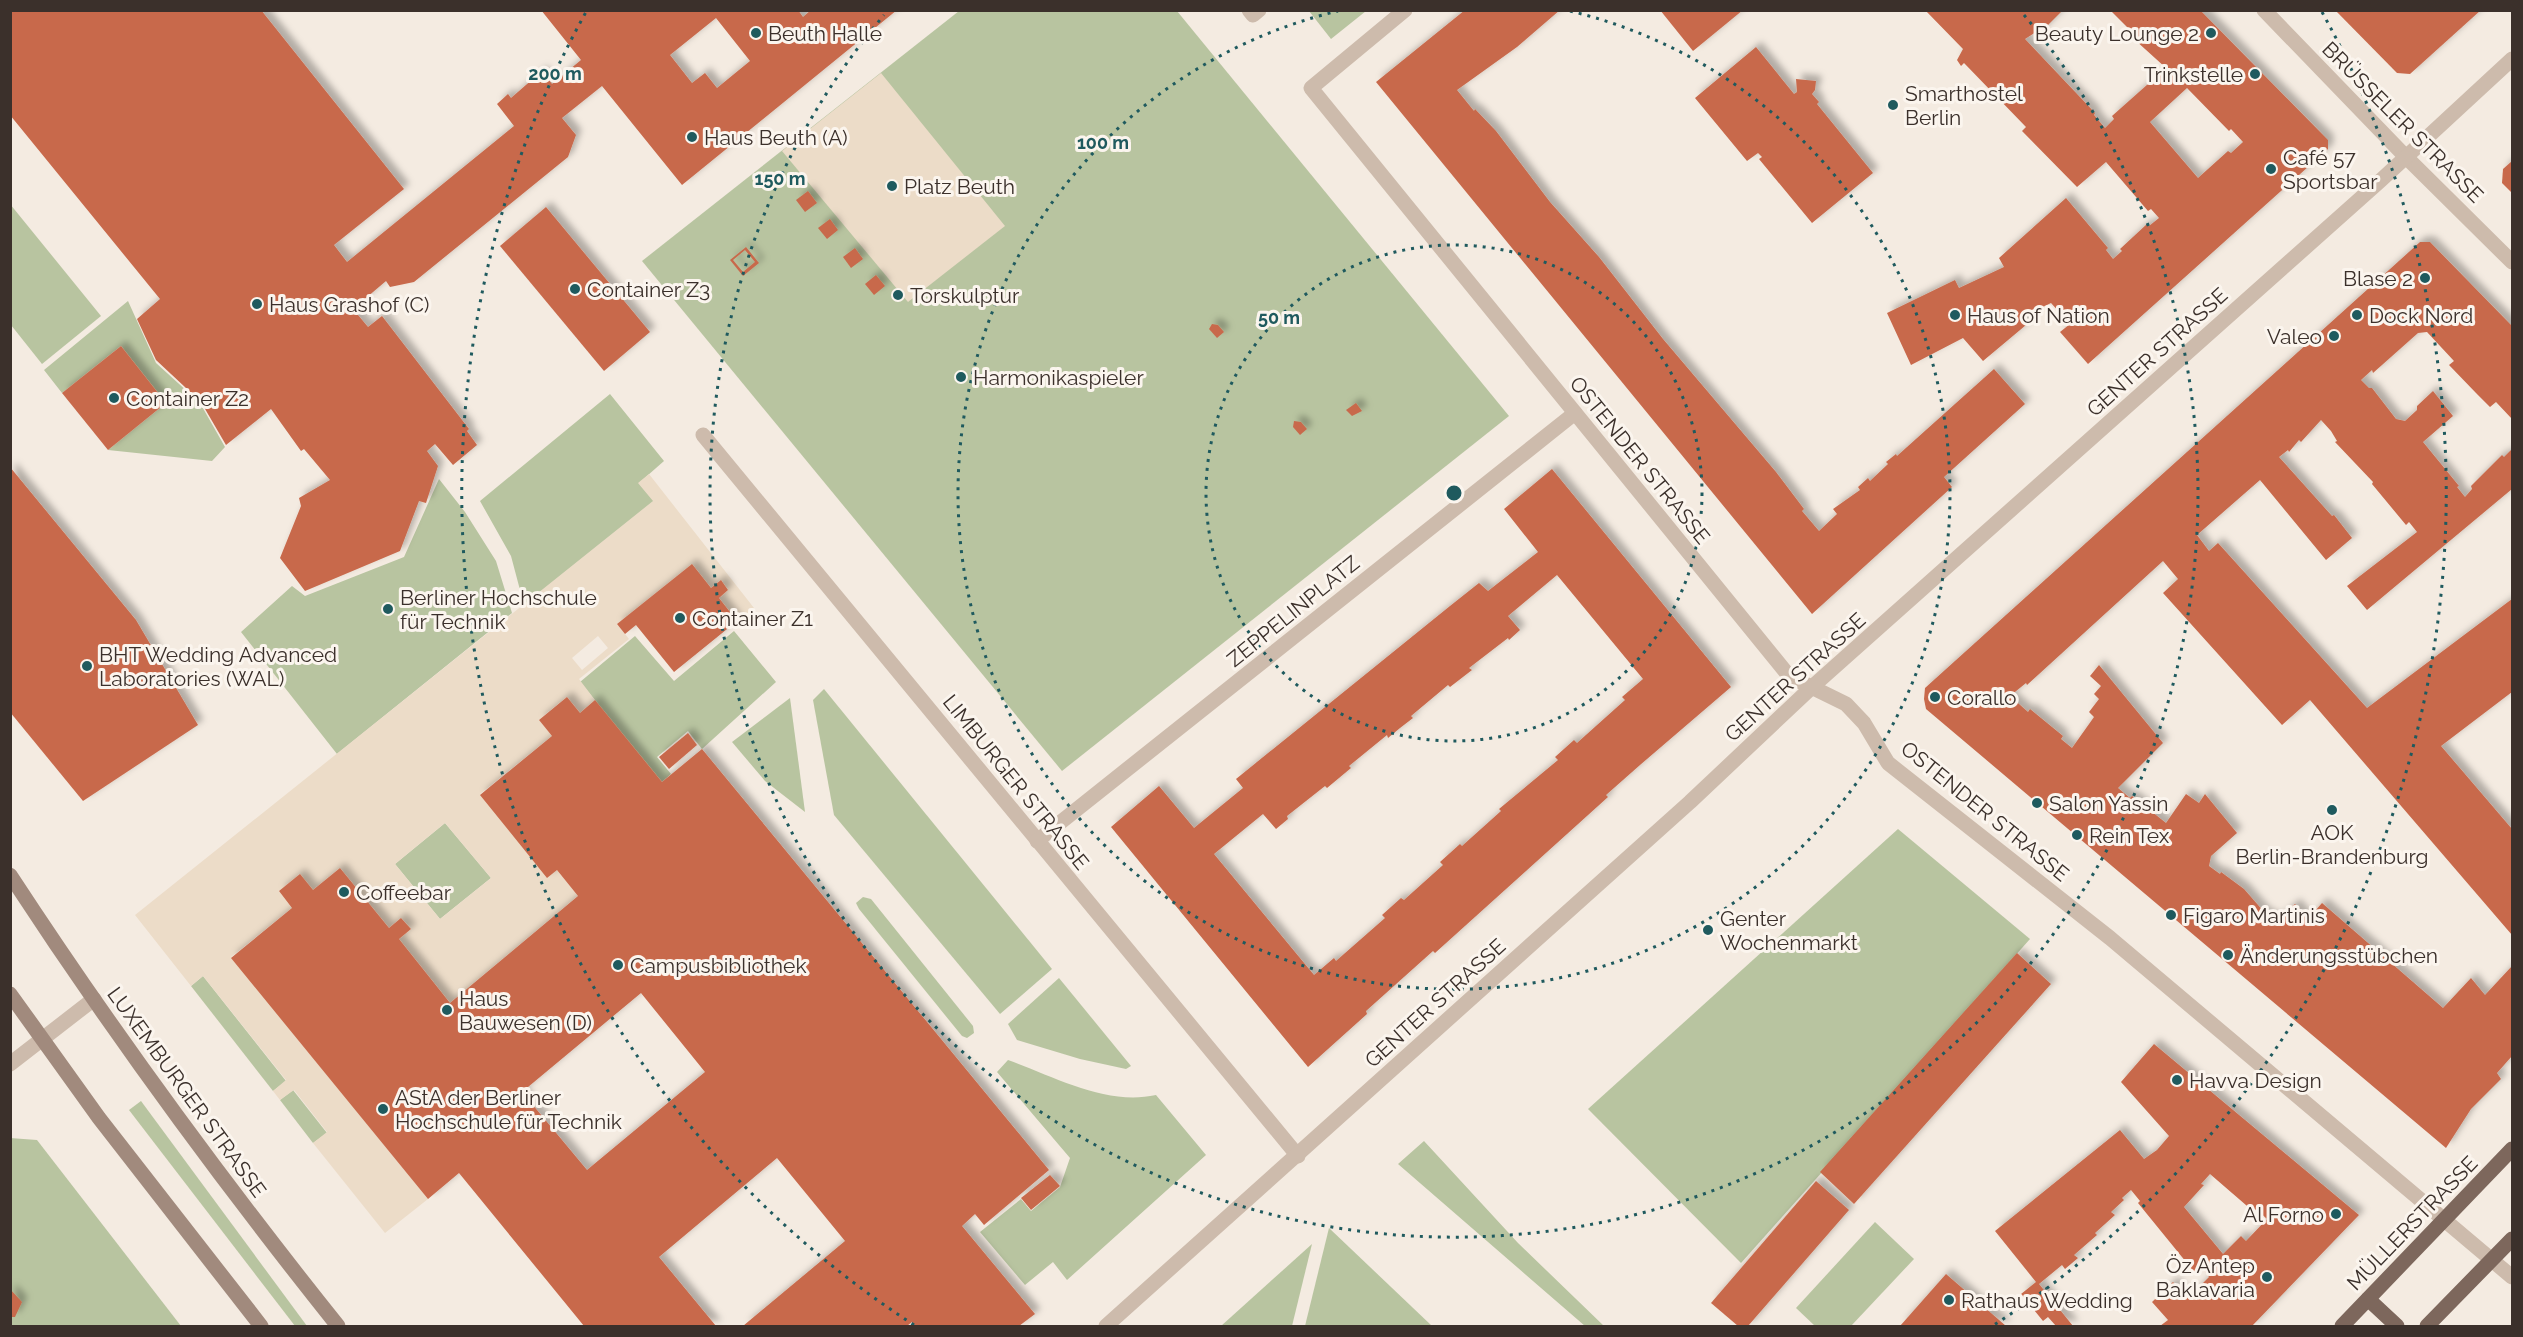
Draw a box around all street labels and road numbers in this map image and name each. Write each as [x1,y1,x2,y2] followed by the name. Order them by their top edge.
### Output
[2317,36,2489,208] street label: BRÜSSELER STRASSE
[2082,282,2232,422] street label: GENTER STRASSE
[1565,371,1715,549] street label: OSTENDER STRASSE
[1222,550,1364,672] street label: ZEPPELINPLATZ
[1720,607,1870,747] street label: GENTER STRASSE
[938,690,1094,874] street label: LIMBURGER STRASSE
[1896,736,2074,886] street label: OSTENDER STRASSE
[1360,933,1510,1073] street label: GENTER STRASSE
[102,982,272,1202] street label: LUXEMBURGER STRASSE
[2342,1151,2482,1295] street label: MÜLLERSTRASSE

